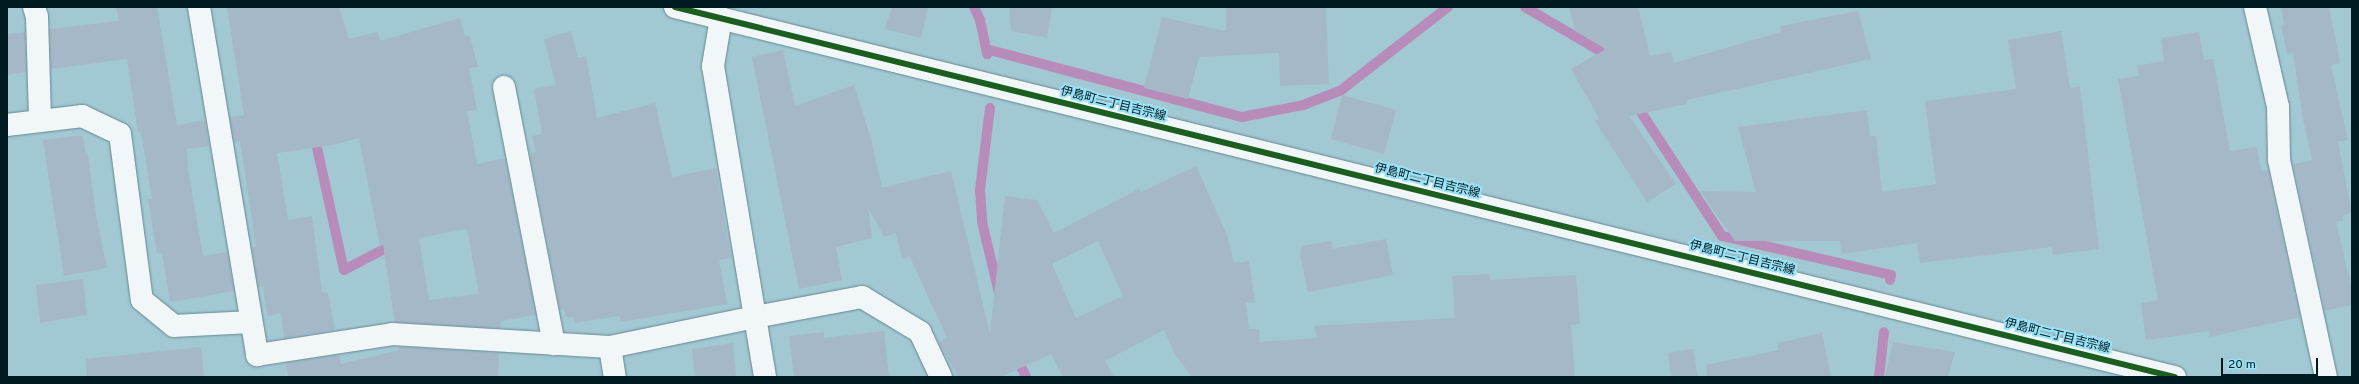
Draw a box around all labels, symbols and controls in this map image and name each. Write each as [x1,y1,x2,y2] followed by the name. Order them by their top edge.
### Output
[1059,85,1167,125] street label: 伊島町二丁目吉宗線
[1373,162,1481,202] street label: 伊島町二丁目吉宗線
[1688,239,1796,279] street label: 伊島町二丁目吉宗線
[2003,317,2111,357] street label: 伊島町二丁目吉宗線
[2223,350,2320,376] scale bar
[2228,357,2256,373] text: 20 m

